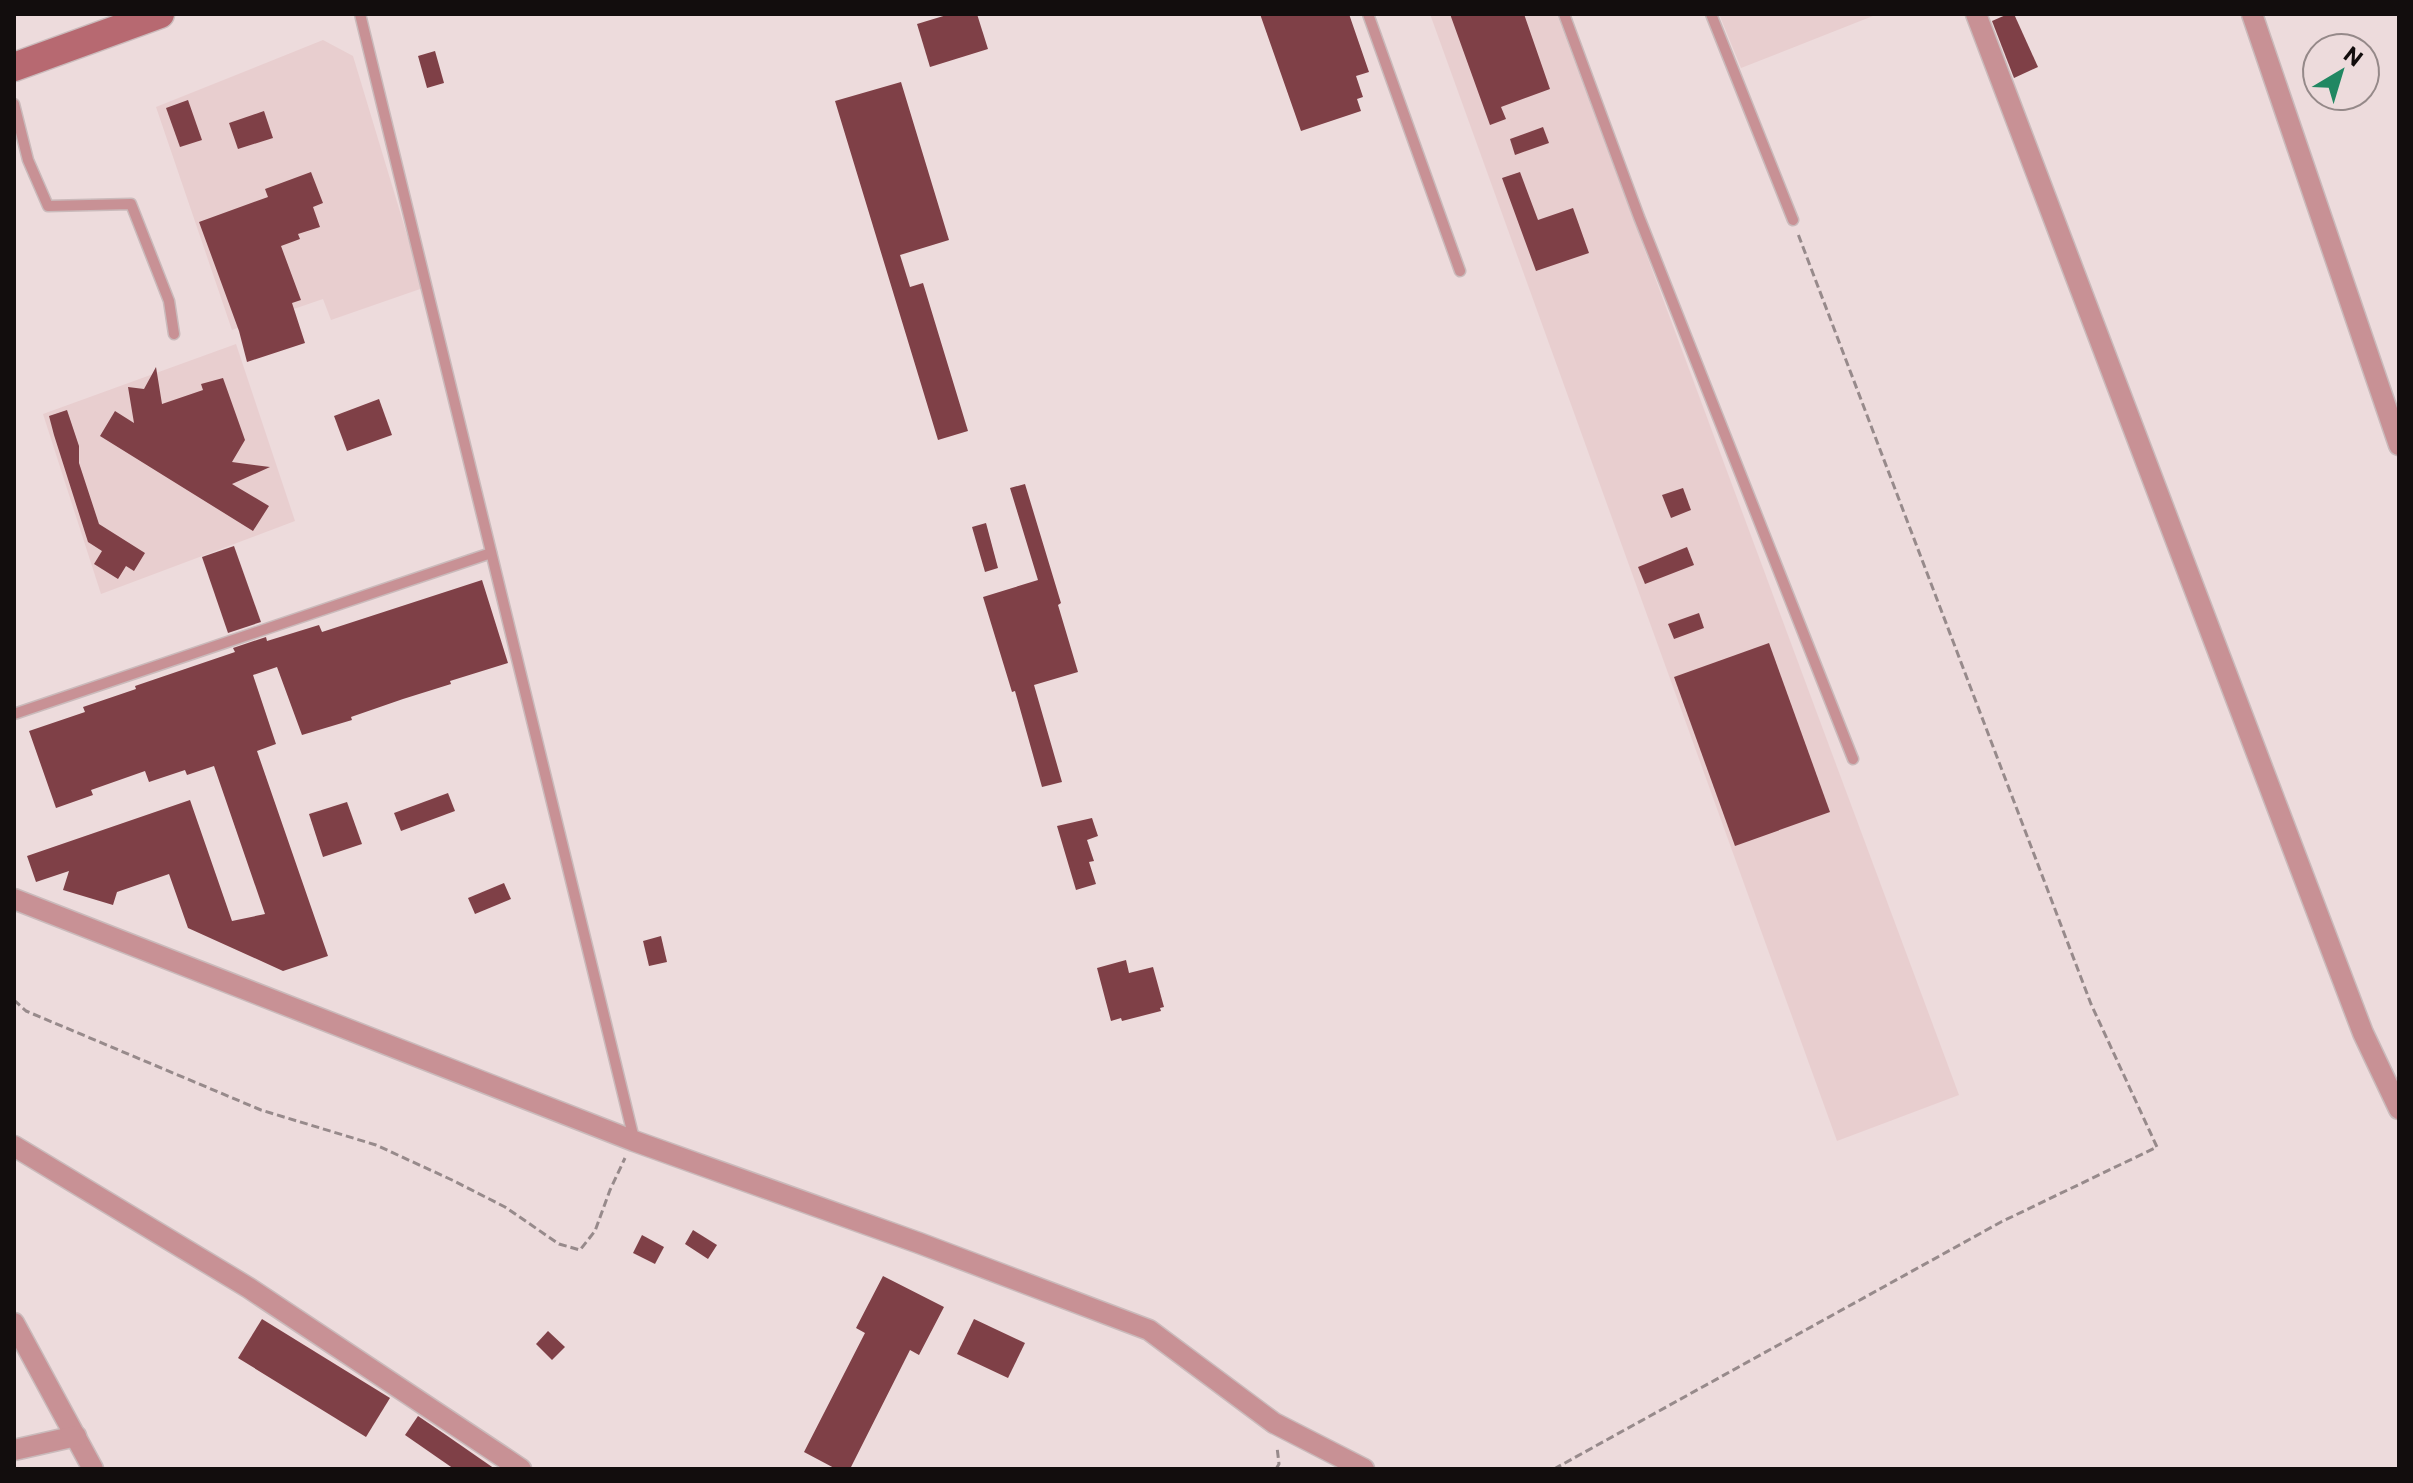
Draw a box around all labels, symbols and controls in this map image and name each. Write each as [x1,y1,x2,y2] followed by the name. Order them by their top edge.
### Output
[2301,32,2381,112] north arrow
[2339,40,2368,72] text: N

